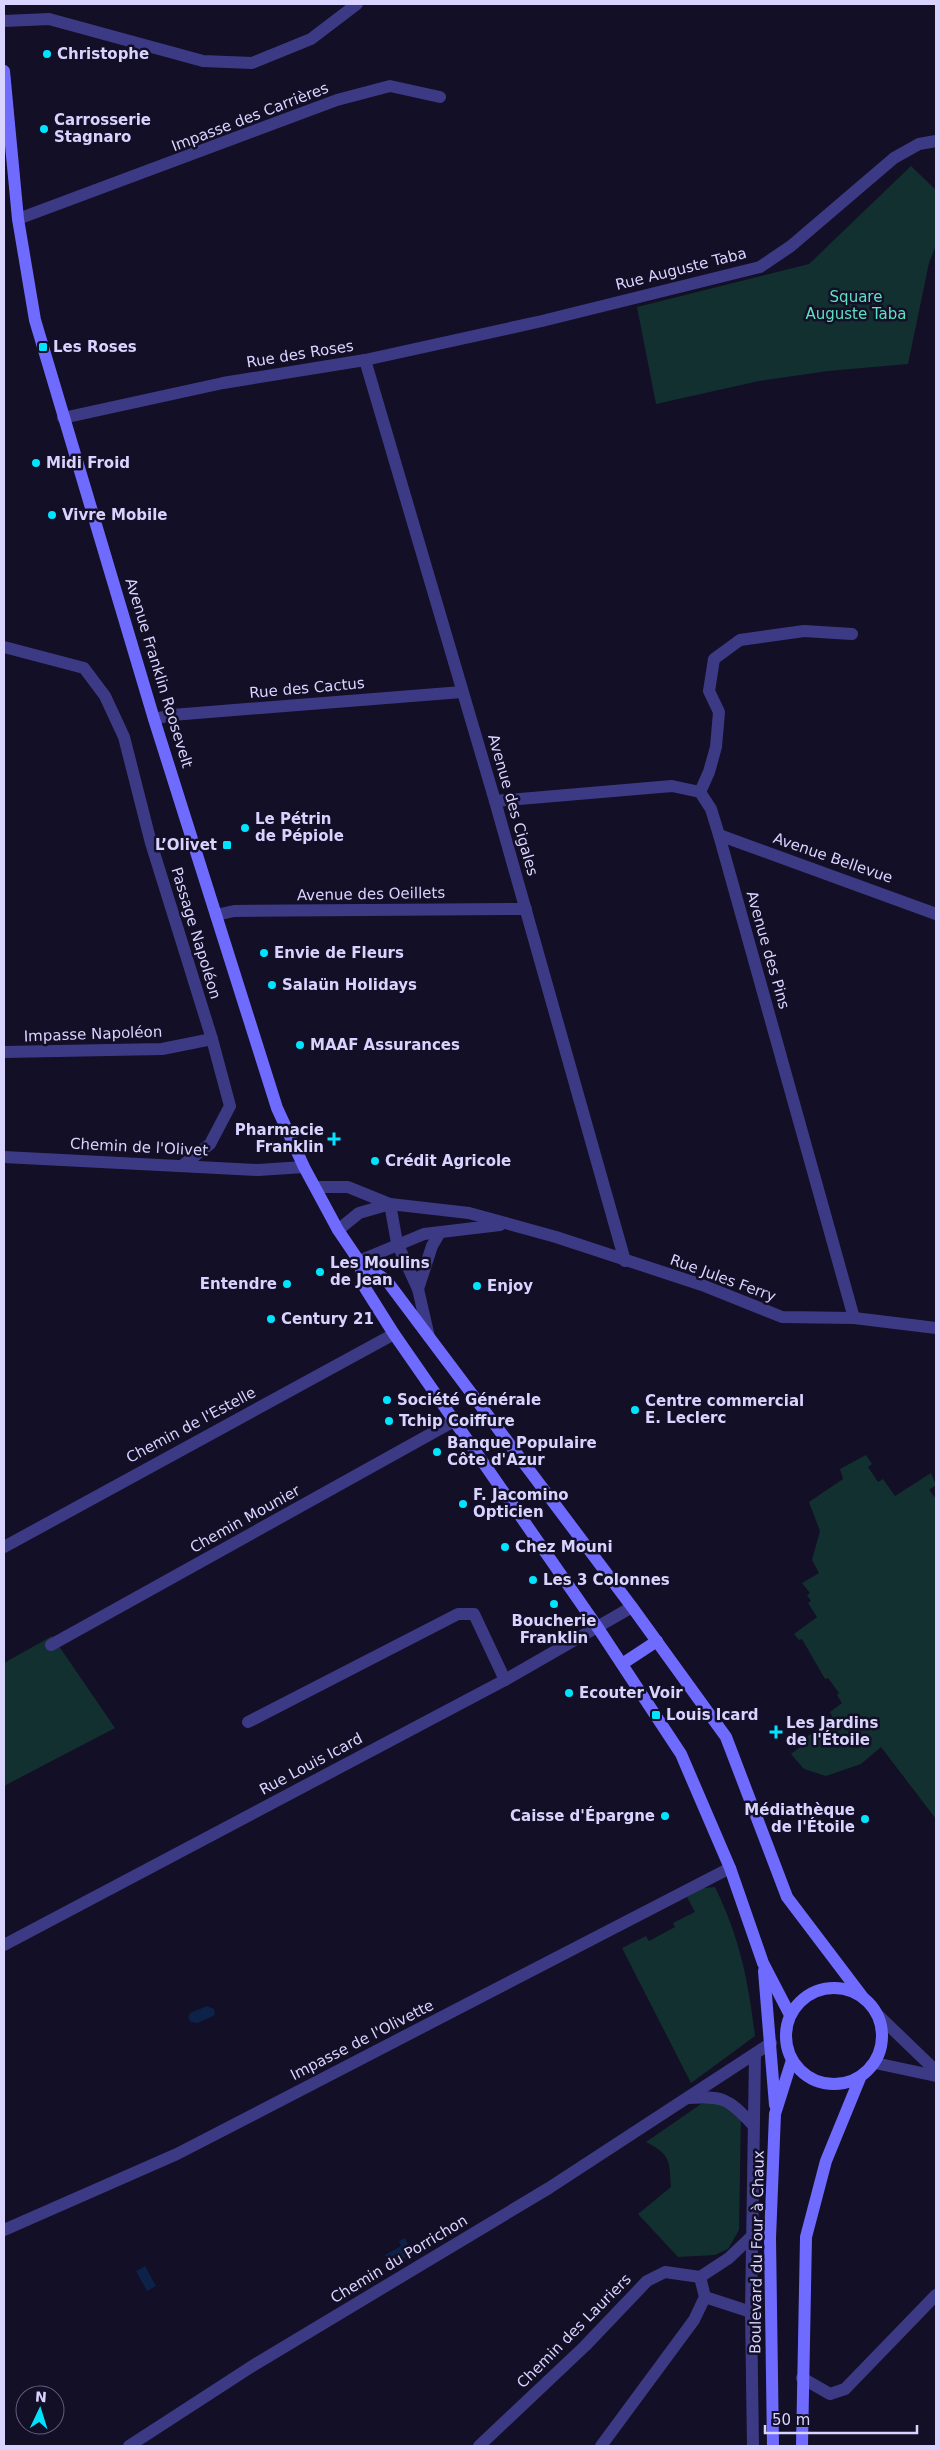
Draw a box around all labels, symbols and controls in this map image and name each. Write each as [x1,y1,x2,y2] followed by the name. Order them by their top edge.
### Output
[57,45,149,63] place label: Christophe
[41,48,53,60] marker: Christophe
[169,79,331,155] street label: Impasse des Carrières
[54,111,151,146] place label: Carrosserie Stagnaro
[38,123,50,135] marker: Carrosserie Stagnaro
[614,244,748,294] street label: Rue Auguste Taba
[805,288,907,323] park label: Square Auguste Taba
[245,337,355,371] street label: Rue des Roses
[53,338,137,356] place label: Les Roses
[37,341,49,353] marker: Les Roses
[46,454,130,472] place label: Midi Froid
[30,457,42,469] marker: Midi Froid
[62,506,167,524] place label: Vivre Mobile
[46,509,58,521] marker: Vivre Mobile
[122,576,197,770] street label: Avenue Franklin Roosevelt
[249,674,366,702] street label: Rue des Cactus
[484,732,542,878] street label: Avenue des Cigales
[255,810,344,845] place label: Le Pétrin de Pépiole
[239,822,251,834] marker: Le Pétrin de Pépiole
[771,829,895,887] street label: Avenue Bellevue
[155,836,217,854] place label: L’Olivet
[221,839,233,851] marker: L’Olivet
[167,865,225,1001] street label: Passage Napoléon
[297,884,445,904] street label: Avenue des Oeillets
[743,889,794,1011] street label: Avenue des Pins
[274,944,404,962] place label: Envie de Fleurs
[258,947,270,959] marker: Envie de Fleurs
[282,976,417,994] place label: Salaün Holidays
[266,979,278,991] marker: Salaün Holidays
[23,1023,163,1045] street label: Impasse Napoléon
[310,1036,460,1054] place label: MAAF Assurances
[294,1039,306,1051] marker: MAAF Assurances
[235,1121,324,1156] place label: Pharmacie Franklin
[328,1133,340,1145] marker: Pharmacie Franklin
[70,1134,209,1160] street label: Chemin de l'Olivet
[385,1152,511,1170] place label: Crédit Agricole
[369,1155,381,1167] marker: Crédit Agricole
[668,1251,778,1306] street label: Rue Jules Ferry
[330,1254,430,1289] place label: Les Moulins de Jean
[314,1266,326,1278] marker: Les Moulins de Jean
[200,1275,277,1293] place label: Entendre
[487,1277,533,1295] place label: Enjoy
[281,1278,293,1290] marker: Entendre
[471,1280,483,1292] marker: Enjoy
[281,1310,374,1328] place label: Century 21
[265,1313,277,1325] marker: Century 21
[123,1383,259,1467] street label: Chemin de l'Estelle
[397,1391,541,1409] place label: Société Générale
[645,1392,804,1427] place label: Centre commercial E. Leclerc
[381,1394,393,1406] marker: Société Générale
[629,1404,641,1416] marker: Centre commercial E. Leclerc
[399,1412,515,1430] place label: Tchip Coiffure
[383,1415,395,1427] marker: Tchip Coiffure
[447,1434,597,1469] place label: Banque Populaire Côte d'Azur
[431,1446,443,1458] marker: Banque Populaire Côte d'Azur
[187,1481,304,1557] street label: Chemin Mounier
[473,1486,569,1521] place label: F. Jacomino Opticien
[457,1498,469,1510] marker: F. Jacomino Opticien
[515,1538,613,1556] place label: Chez Mouni
[499,1541,511,1553] marker: Chez Mouni
[543,1571,670,1589] place label: Les 3 Colonnes
[527,1574,539,1586] marker: Les 3 Colonnes
[548,1598,560,1610] marker: Boucherie Franklin
[512,1612,596,1647] place label: Boucherie Franklin
[579,1684,683,1702] place label: Ecouter Voir
[563,1687,575,1699] marker: Ecouter Voir
[666,1706,759,1724] place label: Louis Icard
[650,1709,662,1721] marker: Louis Icard
[786,1714,879,1749] place label: Les Jardins de l'Étoile
[770,1726,782,1738] marker: Les Jardins de l'Étoile
[256,1729,366,1799] street label: Rue Louis Icard
[744,1801,855,1836] place label: Médiathèque de l'Étoile
[510,1806,655,1825] place label: Caisse d'Épargne
[659,1810,671,1822] marker: Caisse d'Épargne
[859,1813,871,1825] marker: Médiathèque de l'Étoile
[287,1996,437,2084] street label: Impasse de l'Olivette
[746,2150,768,2354] street label: Boulevard du Four à Chaux
[327,2211,471,2307] street label: Chemin du Porrichon
[513,2270,635,2392] street label: Chemin des Lauriers
[15,2385,65,2435] north arrow
[35,2389,47,2405] text: N
[765,2402,918,2434] scale bar
[772,2411,810,2429] text: 50 m

